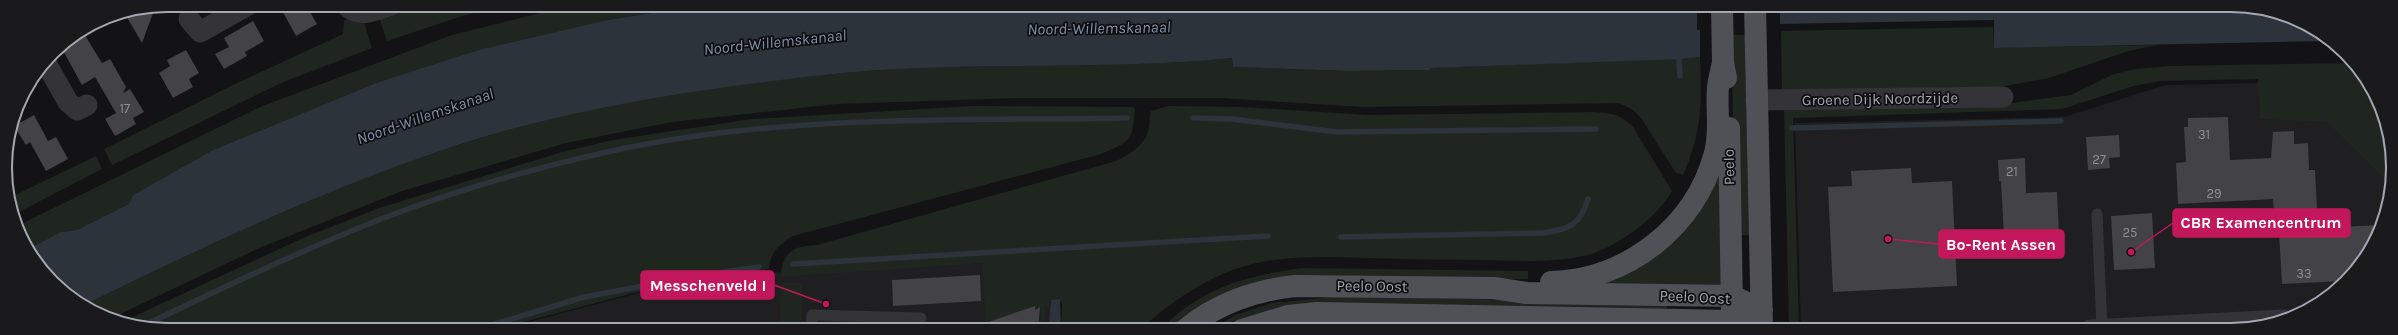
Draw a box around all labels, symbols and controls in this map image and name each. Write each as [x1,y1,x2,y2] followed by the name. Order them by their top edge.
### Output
[1027,17,1171,39] water label: Noord-Willemskanaal
[703,25,847,59] water label: Noord-Willemskanaal
[354,84,496,148] water label: Noord-Willemskanaal
[1802,89,1958,109] street label: Groene Dijk Noordzijde
[120,101,130,116] house number: 17
[2198,127,2210,142] house number: 31
[1720,149,1738,185] street label: Peelo
[2092,152,2106,167] house number: 27
[2006,164,2018,179] house number: 21
[2206,186,2222,201] house number: 29
[2173,209,2350,237] callout: CBR Examencentrum
[2181,213,2341,232] text: CBR Examencentrum
[2123,225,2137,240] house number: 25
[1939,230,2064,258] callout: Bo-Rent Assen
[1946,235,2056,254] text: Bo-Rent Assen
[2296,266,2312,281] house number: 33
[641,271,774,299] callout: Messchenveld I
[650,276,766,295] text: Messchenveld I
[1336,276,1408,296] street label: Peelo Oost
[1659,286,1731,308] street label: Peelo Oost

